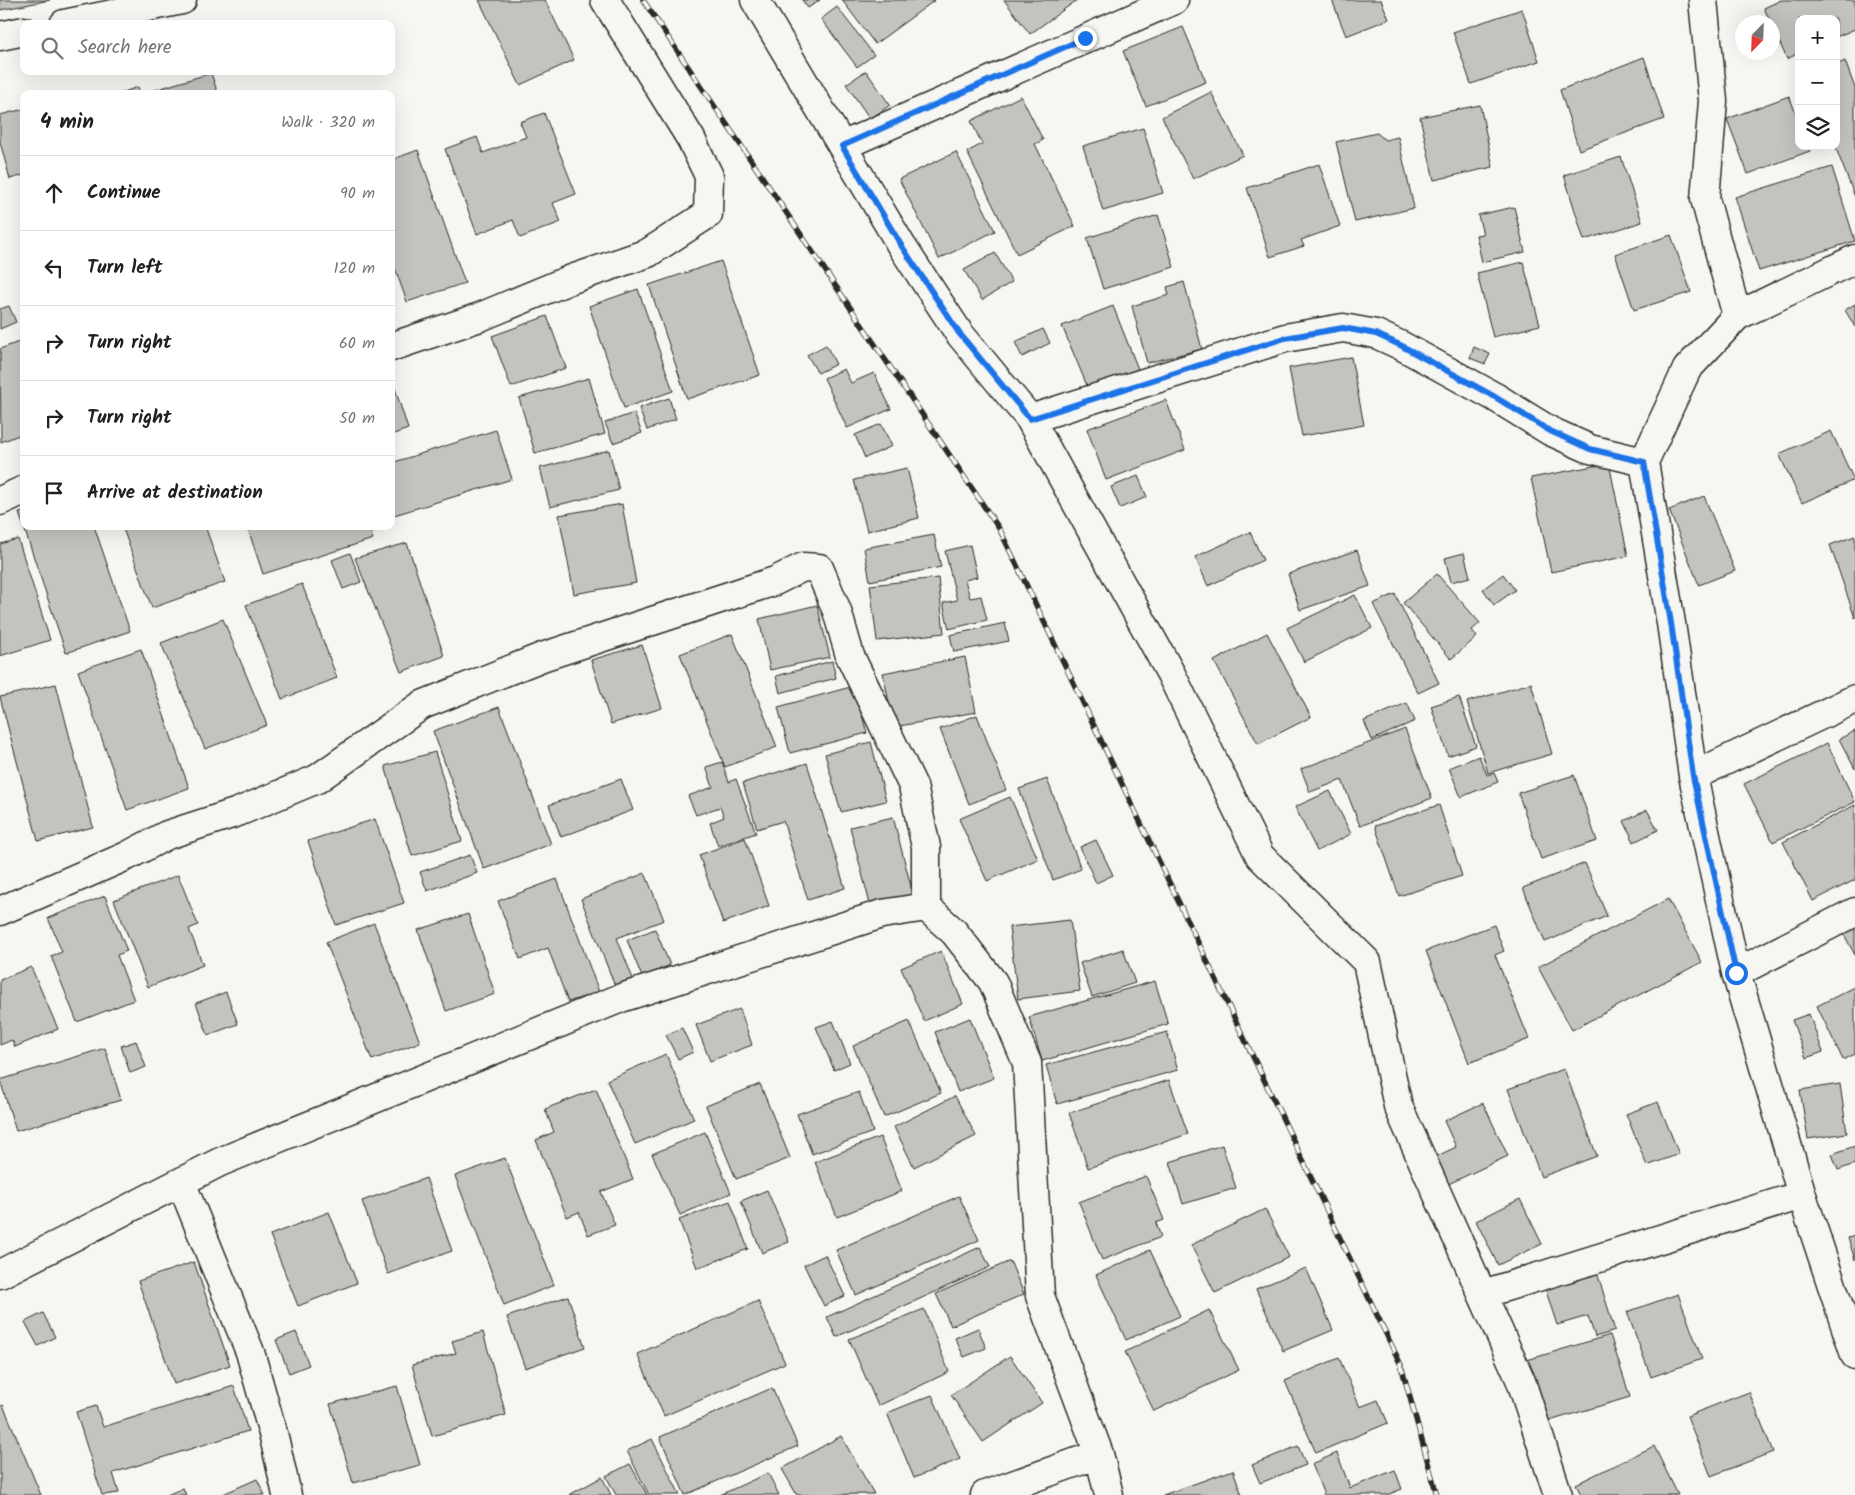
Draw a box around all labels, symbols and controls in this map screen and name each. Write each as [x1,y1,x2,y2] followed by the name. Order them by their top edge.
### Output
[1735,15,1780,60] north arrow
[1795,15,1840,150] map controls
[1795,15,1840,60] button: +
[20,20,395,75] search box
[1074,27,1097,50] route end
[78,33,172,63] text: Search here
[38,34,66,62] icon: search
[1795,60,1840,105] button: −
[1795,105,1840,150] button: layers
[40,106,94,139] text: 4 min
[281,110,375,135] text: Walk · 320 m
[87,178,160,208] text: Continue
[40,179,68,207] icon: ahead
[340,181,375,206] text: 90 m
[87,253,162,283] text: Turn left
[40,254,68,282] icon: left
[334,256,375,281] text: 120 m
[87,328,172,358] text: Turn right
[40,329,68,357] icon: right
[339,331,375,356] text: 60 m
[87,403,172,433] text: Turn right
[40,404,68,432] icon: right
[339,406,375,431] text: 50 m
[87,478,263,508] text: Arrive at destination
[40,479,68,507] icon: arrive
[1725,962,1748,985] route start

